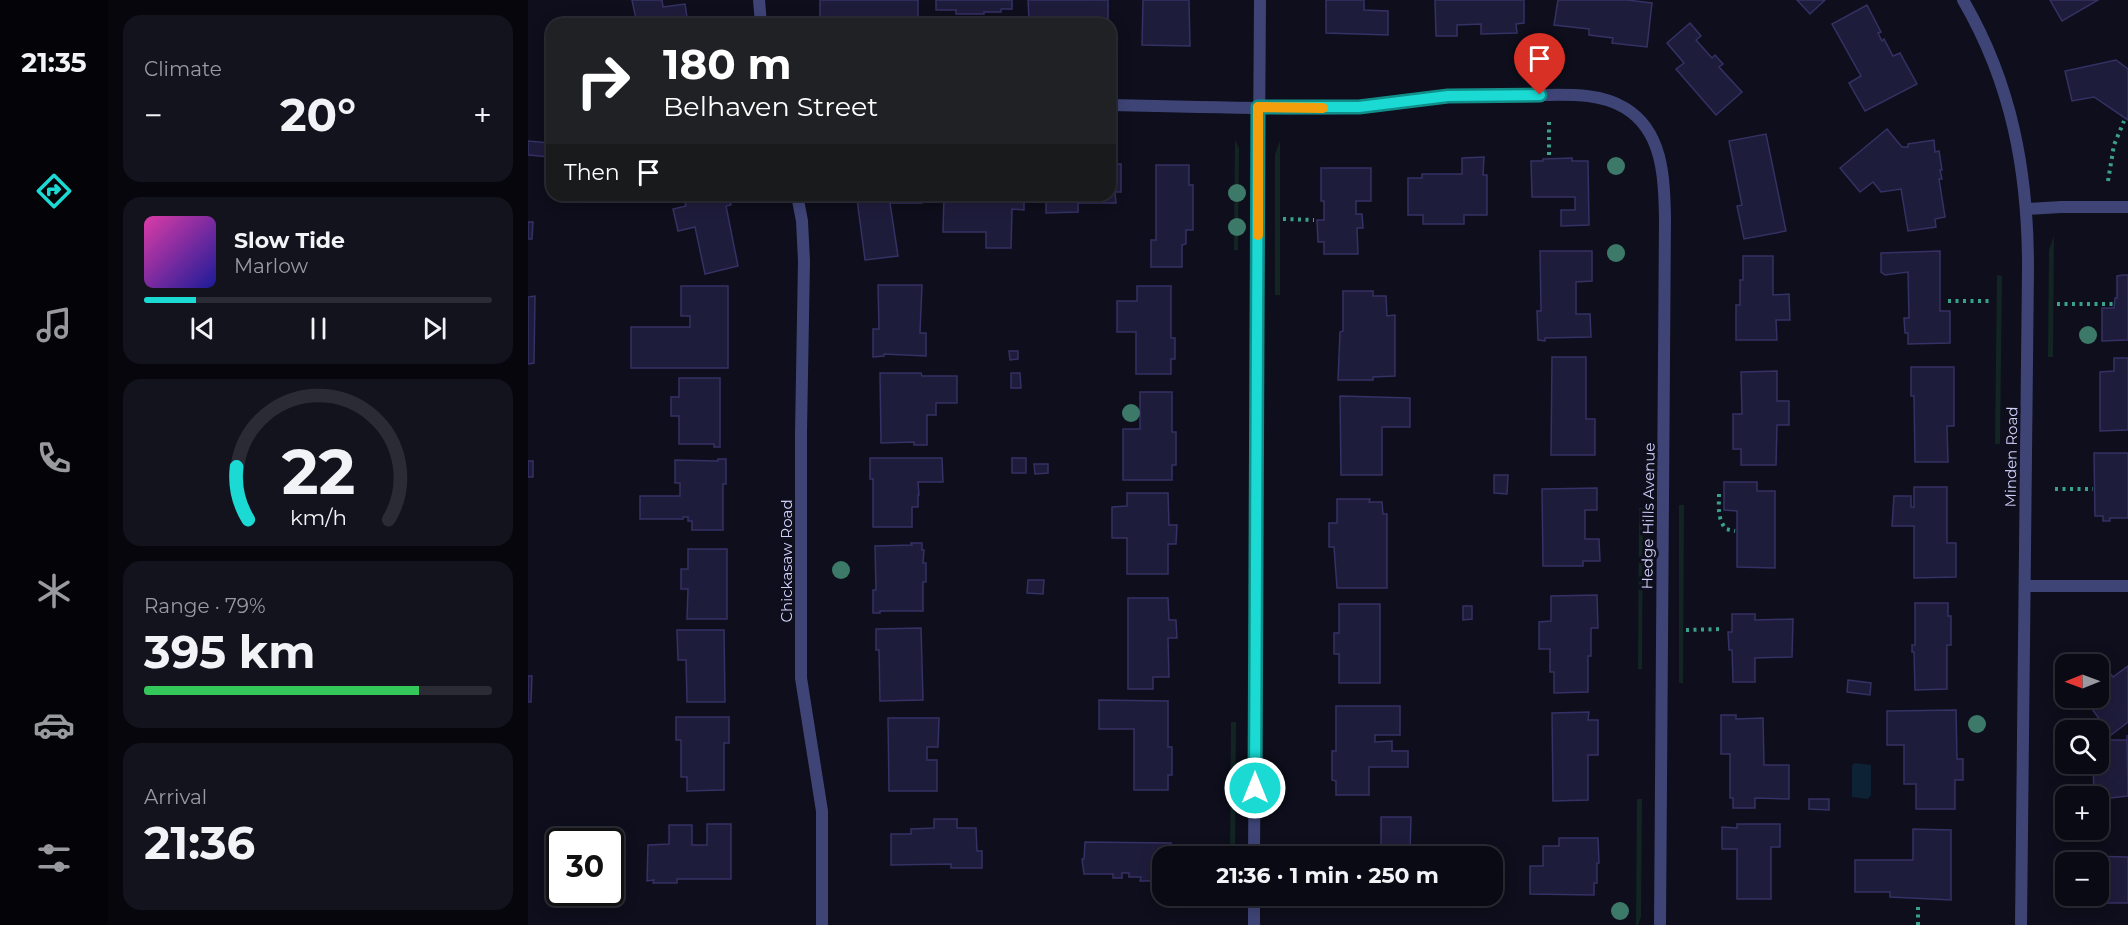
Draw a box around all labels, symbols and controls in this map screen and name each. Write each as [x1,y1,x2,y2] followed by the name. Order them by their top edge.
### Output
[1514,33,1565,95] pin
[663,38,792,90] text: 180 m
[564,42,642,120] icon: right
[1523,42,1556,75] icon: arrive
[21,46,87,79] text: 21:35
[144,57,222,81] text: Climate
[280,87,356,142] text: 20°
[663,90,878,123] text: Belhaven Street
[144,95,163,135] text: −
[473,95,492,135] text: +
[632,156,665,189] icon: arrive
[564,159,620,186] text: Then
[33,170,75,212] icon: directions
[234,227,345,254] text: Slow Tide
[234,254,308,278] text: Marlow
[33,304,75,346] icon: music
[186,312,219,345] icon: previous
[302,312,335,345] icon: pause
[418,312,451,345] icon: next
[2001,406,2021,508] street label: Minden Road
[281,434,355,510] text: 22
[33,437,75,479] icon: phone
[1637,442,1659,590] street label: Hedge Hills Avenue
[777,499,796,623] street label: Chickasaw Road
[289,504,347,530] text: km/h
[33,570,75,612] icon: climate
[144,594,266,618] text: Range · 79%
[144,624,315,679] text: 395 km
[2055,654,2109,708] north arrow
[2055,654,2109,906] map controls
[33,704,75,746] icon: car
[2055,720,2109,774] button: search
[1223,756,1287,820] position arrow
[144,785,207,809] text: Arrival
[2055,786,2109,840] button: +
[144,815,255,870] text: 21:36
[546,828,624,906] speed limit sign: 30
[33,837,75,879] icon: filters
[2055,852,2109,906] button: −
[1216,862,1439,889] text: 21:36 · 1 min · 250 m

